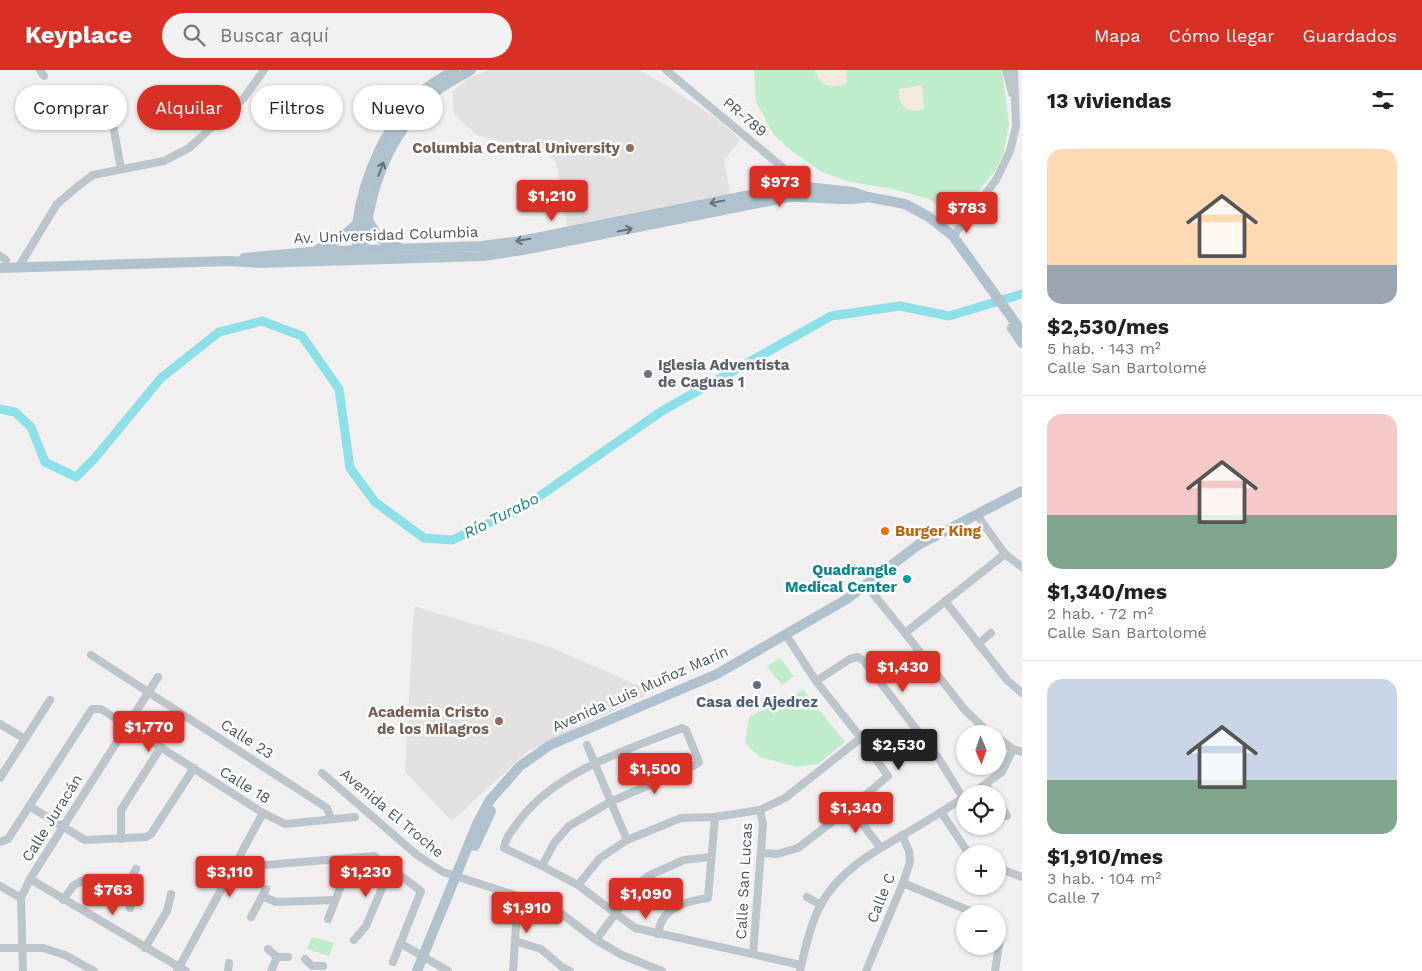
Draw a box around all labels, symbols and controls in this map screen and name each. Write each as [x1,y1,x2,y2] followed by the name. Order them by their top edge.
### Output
[162,13,512,58] search box
[25,21,132,49] text: Keyplace
[180,21,208,49] icon: search
[220,24,329,47] text: Buscar aquí
[1094,25,1141,46] text: Mapa
[1169,25,1275,46] text: Cómo llegar
[1303,25,1397,46] text: Guardados
[15,85,127,130] chip: Comprar
[137,85,241,130] chip: Alquilar
[251,85,343,130] chip: Filtros
[353,85,443,130] chip: Nuevo
[1369,86,1397,114] icon: filters
[1047,88,1172,113] text: 13 viviendas
[719,93,771,141] street label: PR-789
[412,139,621,157] place label: Columbia Central University
[624,142,636,154] marker: Columbia Central University
[377,162,386,177] one-way arrow
[750,166,810,208] pin: $973
[761,172,799,191] text: $973
[511,180,593,222] pin: $1,210
[1177,181,1267,271] icon: home
[528,186,576,205] text: $1,210
[937,191,997,234] pin: $783
[710,197,726,207] one-way arrow
[947,198,987,217] text: $783
[293,223,479,247] street label: Av. Universidad Columbia
[616,224,632,234] one-way arrow
[516,236,532,246] one-way arrow
[1047,314,1169,339] text: $2,530/mes
[1047,339,1161,358] text: 5 hab. · 143 m²
[658,356,790,391] place label: Iglesia Adventista de Caguas 1
[1047,358,1207,377] text: Calle San Bartolomé
[642,368,654,380] marker: Iglesia Adventista de Caguas 1
[1177,447,1267,537] icon: home
[460,488,542,542] water label: Río Turabo
[895,522,982,540] place label: Burger King
[879,525,891,537] marker: Burger King
[785,561,898,596] place label: Quadrangle Medical Center
[901,573,913,585] marker: Quadrangle Medical Center
[1047,579,1167,604] text: $1,340/mes
[1047,604,1153,623] text: 2 hab. · 72 m²
[1047,623,1207,642] text: Calle San Bartolomé
[549,642,731,736] street label: Avenida Luis Muñoz Marín
[862,650,944,693] pin: $1,430
[877,657,929,676] text: $1,430
[751,679,763,691] marker: Casa del Ajedrez
[696,693,818,711] place label: Casa del Ajedrez
[368,703,489,738] place label: Academia Cristo de los Milagros
[108,710,190,753] pin: $1,770
[1177,712,1267,802] icon: home
[217,715,277,763] street label: Calle 23
[493,715,505,727] marker: Academia Cristo de los Milagros
[124,717,174,736] text: $1,770
[956,725,1006,775] north arrow
[956,725,1006,955] map controls
[858,728,940,771] pin: $2,530
[872,735,926,754] text: $2,530
[614,752,696,795] pin: $1,500
[629,759,681,778] text: $1,500
[216,762,274,808] street label: Calle 18
[337,765,447,861] street label: Avenida El Troche
[18,771,86,865] street label: Calle Juracán
[956,785,1006,835] button: locate
[815,792,897,834] pin: $1,340
[830,798,882,817] text: $1,340
[732,822,756,940] street label: Calle San Lucas
[1047,844,1163,869] text: $1,910/mes
[956,845,1006,895] button: +
[189,856,271,898] pin: $3,110
[325,856,407,898] pin: $1,230
[207,862,253,881] text: $3,110
[340,862,392,881] text: $1,230
[1047,869,1161,888] text: 3 hab. · 104 m²
[863,871,899,925] street label: Calle C
[83,874,143,916] pin: $763
[605,878,687,920] pin: $1,090
[94,880,132,899] text: $763
[620,884,672,903] text: $1,090
[1047,888,1100,907] text: Calle 7
[486,892,568,934] pin: $1,910
[503,898,551,917] text: $1,910
[956,905,1006,955] button: −

